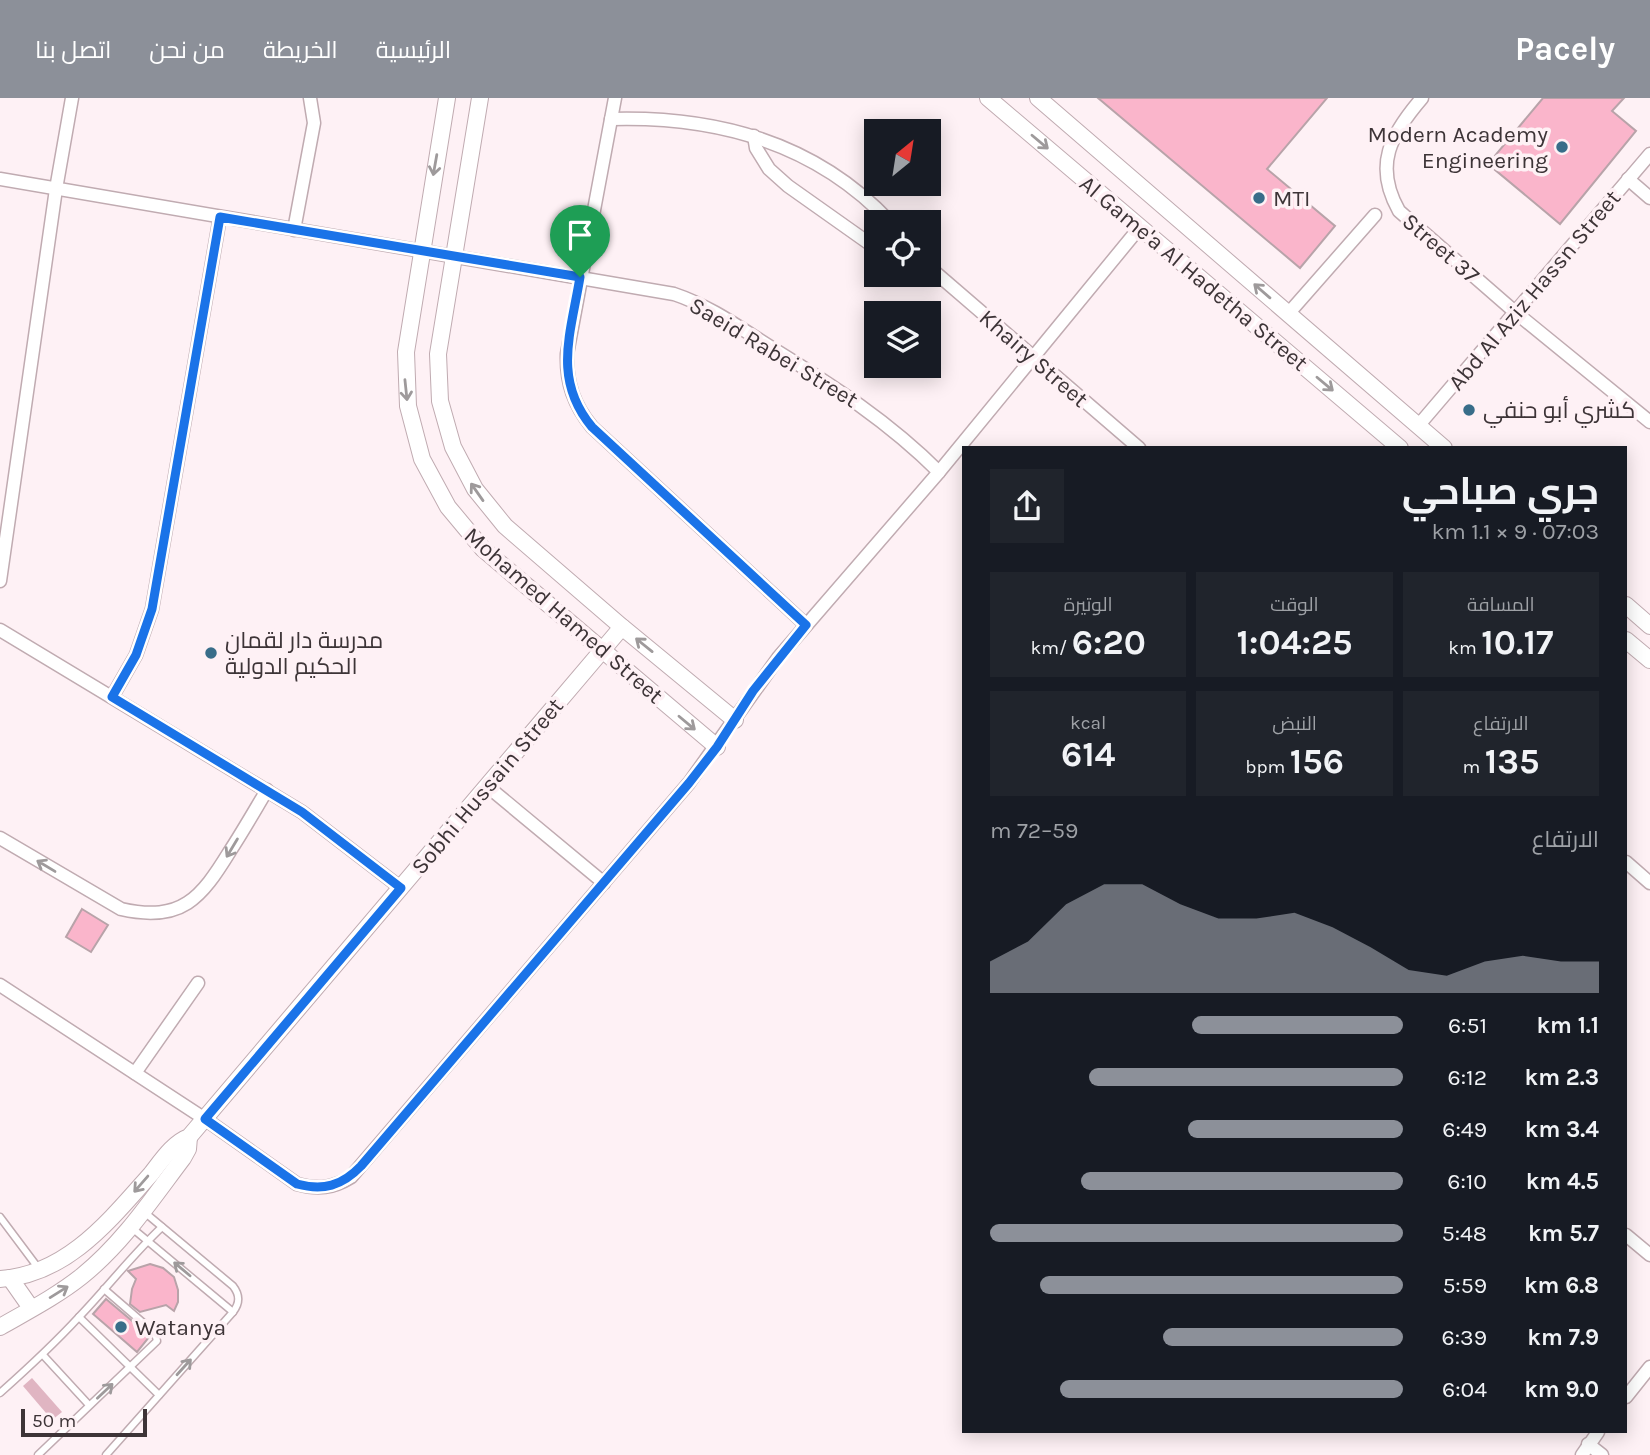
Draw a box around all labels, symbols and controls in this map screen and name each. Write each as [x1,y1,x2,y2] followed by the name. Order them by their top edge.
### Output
[1515,30,1615,68] text: Pacely
[35,36,111,64] text: اتصل بنا
[149,36,225,64] text: من نحن
[263,36,338,64] text: الخريطة
[376,36,451,64] text: الرئيسية
[864,119,942,196] north arrow
[864,119,941,378] map controls
[1367,121,1548,174] place label: Modern Academy Engineering
[1031,134,1049,150] one-way arrow
[1554,139,1570,155] marker: Modern Academy Engineering
[428,153,442,176] one-way arrow
[1074,170,1314,377] street label: Al Game'a Al Hadetha Street
[1443,184,1626,396] street label: Abd Al Aziz Hassn Street
[1273,185,1310,212] place label: MTI
[1251,190,1267,206] marker: MTI
[550,205,610,277] pin
[1397,208,1485,289] street label: Street 37
[864,210,941,287] button: locate
[561,216,599,254] icon: arrive
[1253,283,1271,299] one-way arrow
[685,291,863,414] street label: Saeid Rabei Street
[864,301,941,378] button: layers
[974,304,1094,413] street label: Khairy Street
[1316,376,1334,392] one-way arrow
[400,378,413,401] one-way arrow
[1483,395,1635,428] place label: كشري أبو حنفي
[1461,402,1477,418] marker: كشري أبو حنفي
[990,469,1064,543] button: share
[1402,469,1599,514] text: جري صباحي
[470,483,484,502] one-way arrow
[1431,518,1599,545] text: 07:03 · 9 × 1.1 km
[459,522,669,709] street label: Mohamed Hamed Street
[1064,594,1113,616] text: الوتيرة
[1270,594,1319,616] text: الوقت
[1467,594,1535,616] text: المسافة
[1072,622,1146,663] text: 6:20
[1237,622,1352,663] text: 1:04:25
[1481,622,1553,663] text: 10.17
[225,627,383,682] place label: مدرسة دار لقمان الحكيم الدولية
[635,637,653,653] one-way arrow
[1031,637,1072,659] text: /km
[1448,637,1481,659] text: km
[203,645,219,661] marker: مدرسة دار لقمان الحكيم الدولية
[406,692,569,880] street label: Sobhi Hussain Street
[1070,712,1106,734] text: kcal
[1272,713,1317,735] text: النبض
[1473,713,1529,735] text: الارتفاع
[678,715,696,731] one-way arrow
[1061,734,1115,775] text: 614
[1290,741,1344,782] text: 156
[1485,741,1539,782] text: 135
[1245,756,1290,778] text: bpm
[1462,756,1485,778] text: m
[990,817,1078,844] text: 59–72 m
[1532,826,1599,853] text: الارتفاع
[224,838,238,858] one-way arrow
[36,858,56,872] one-way arrow
[1448,1012,1487,1039] text: 6:51
[1536,1012,1599,1039] text: 1.1 km
[1448,1064,1487,1091] text: 6:12
[1525,1064,1599,1091] text: 2.3 km
[1442,1116,1487,1143] text: 6:49
[1525,1116,1599,1143] text: 3.4 km
[1447,1168,1487,1195] text: 6:10
[1526,1168,1599,1195] text: 4.5 km
[133,1175,149,1193] one-way arrow
[1442,1220,1487,1247] text: 5:48
[1528,1220,1599,1247] text: 5.7 km
[173,1261,191,1277] one-way arrow
[1442,1272,1487,1299] text: 5:59
[1524,1272,1599,1299] text: 6.8 km
[48,1285,68,1299] one-way arrow
[135,1314,226,1341] place label: Watanya
[113,1319,129,1335] marker: Watanya
[1442,1324,1487,1351] text: 6:39
[1527,1324,1599,1351] text: 7.9 km
[176,1358,192,1376] one-way arrow
[1442,1376,1487,1403] text: 6:04
[1524,1376,1599,1403] text: 9.0 km
[96,1382,113,1399] one-way arrow
[21,1406,147,1438] scale bar
[32,1410,76,1432] text: 50 m

